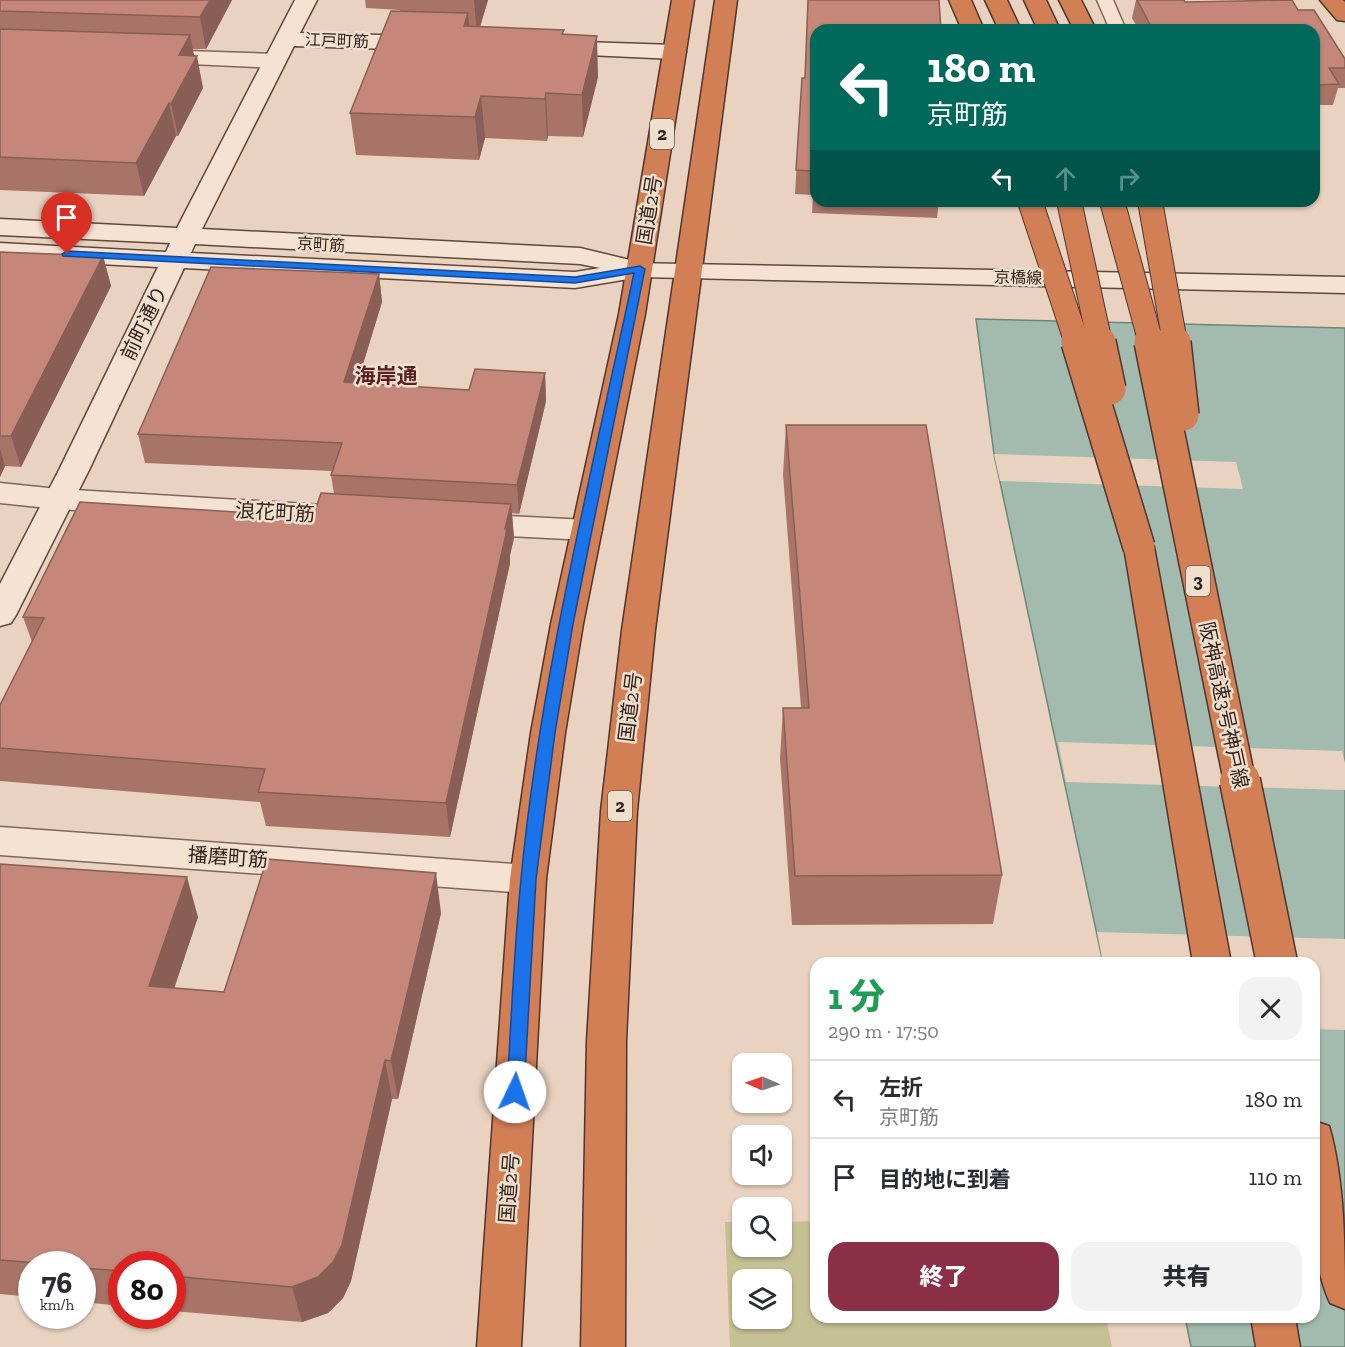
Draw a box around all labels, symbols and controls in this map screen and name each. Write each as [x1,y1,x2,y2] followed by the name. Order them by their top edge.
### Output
[305,30,369,51] street label: 江戸町筋
[927,42,1035,93] text: 180 m
[828,48,906,126] icon: left
[927,99,1008,131] text: 京町筋
[650,119,674,149] road number: 2
[986,162,1019,195] icon: left
[1049,162,1082,195] icon: ahead
[1112,162,1145,195] icon: right
[632,173,666,247] street label: 国道2号
[41,192,92,254] pin
[50,201,83,234] icon: arrive
[297,234,345,255] street label: 京町筋
[994,268,1042,287] street label: 京橋線
[116,282,172,364] street label: 前町通り
[355,363,418,388] district label: 海岸通
[234,498,316,526] street label: 浪花町筋
[1186,566,1210,596] road number: 3
[1195,619,1253,791] street label: 阪神高速3号神戸線
[614,671,646,743] street label: 国道2号
[608,791,632,821] road number: 2
[187,842,269,872] street label: 播磨町筋
[828,975,885,1018] text: 1 分
[1239,977,1302,1040] button: close
[828,1019,939,1043] text: 290 m · 17:50
[732,1053,792,1113] north arrow
[732,1053,792,1329] map controls
[483,1060,547,1124] position arrow
[879,1074,923,1101] text: 左折
[828,1083,861,1116] icon: left
[1245,1086,1302,1113] text: 180 m
[879,1105,939,1129] text: 京町筋
[732,1125,792,1185] button: sound
[495,1152,523,1224] street label: 国道2号
[828,1161,861,1194] icon: arrive
[1248,1164,1302,1191] text: 110 m
[879,1166,1011,1193] text: 目的地に到着
[732,1197,792,1257] button: search
[828,1242,1059,1311] button: 終了
[1071,1242,1302,1311] button: 共有
[108,1251,186,1329] speed limit sign: 80
[42,1265,72,1301] text: 76
[732,1269,792,1329] button: layers
[40,1296,74,1314] text: km/h

